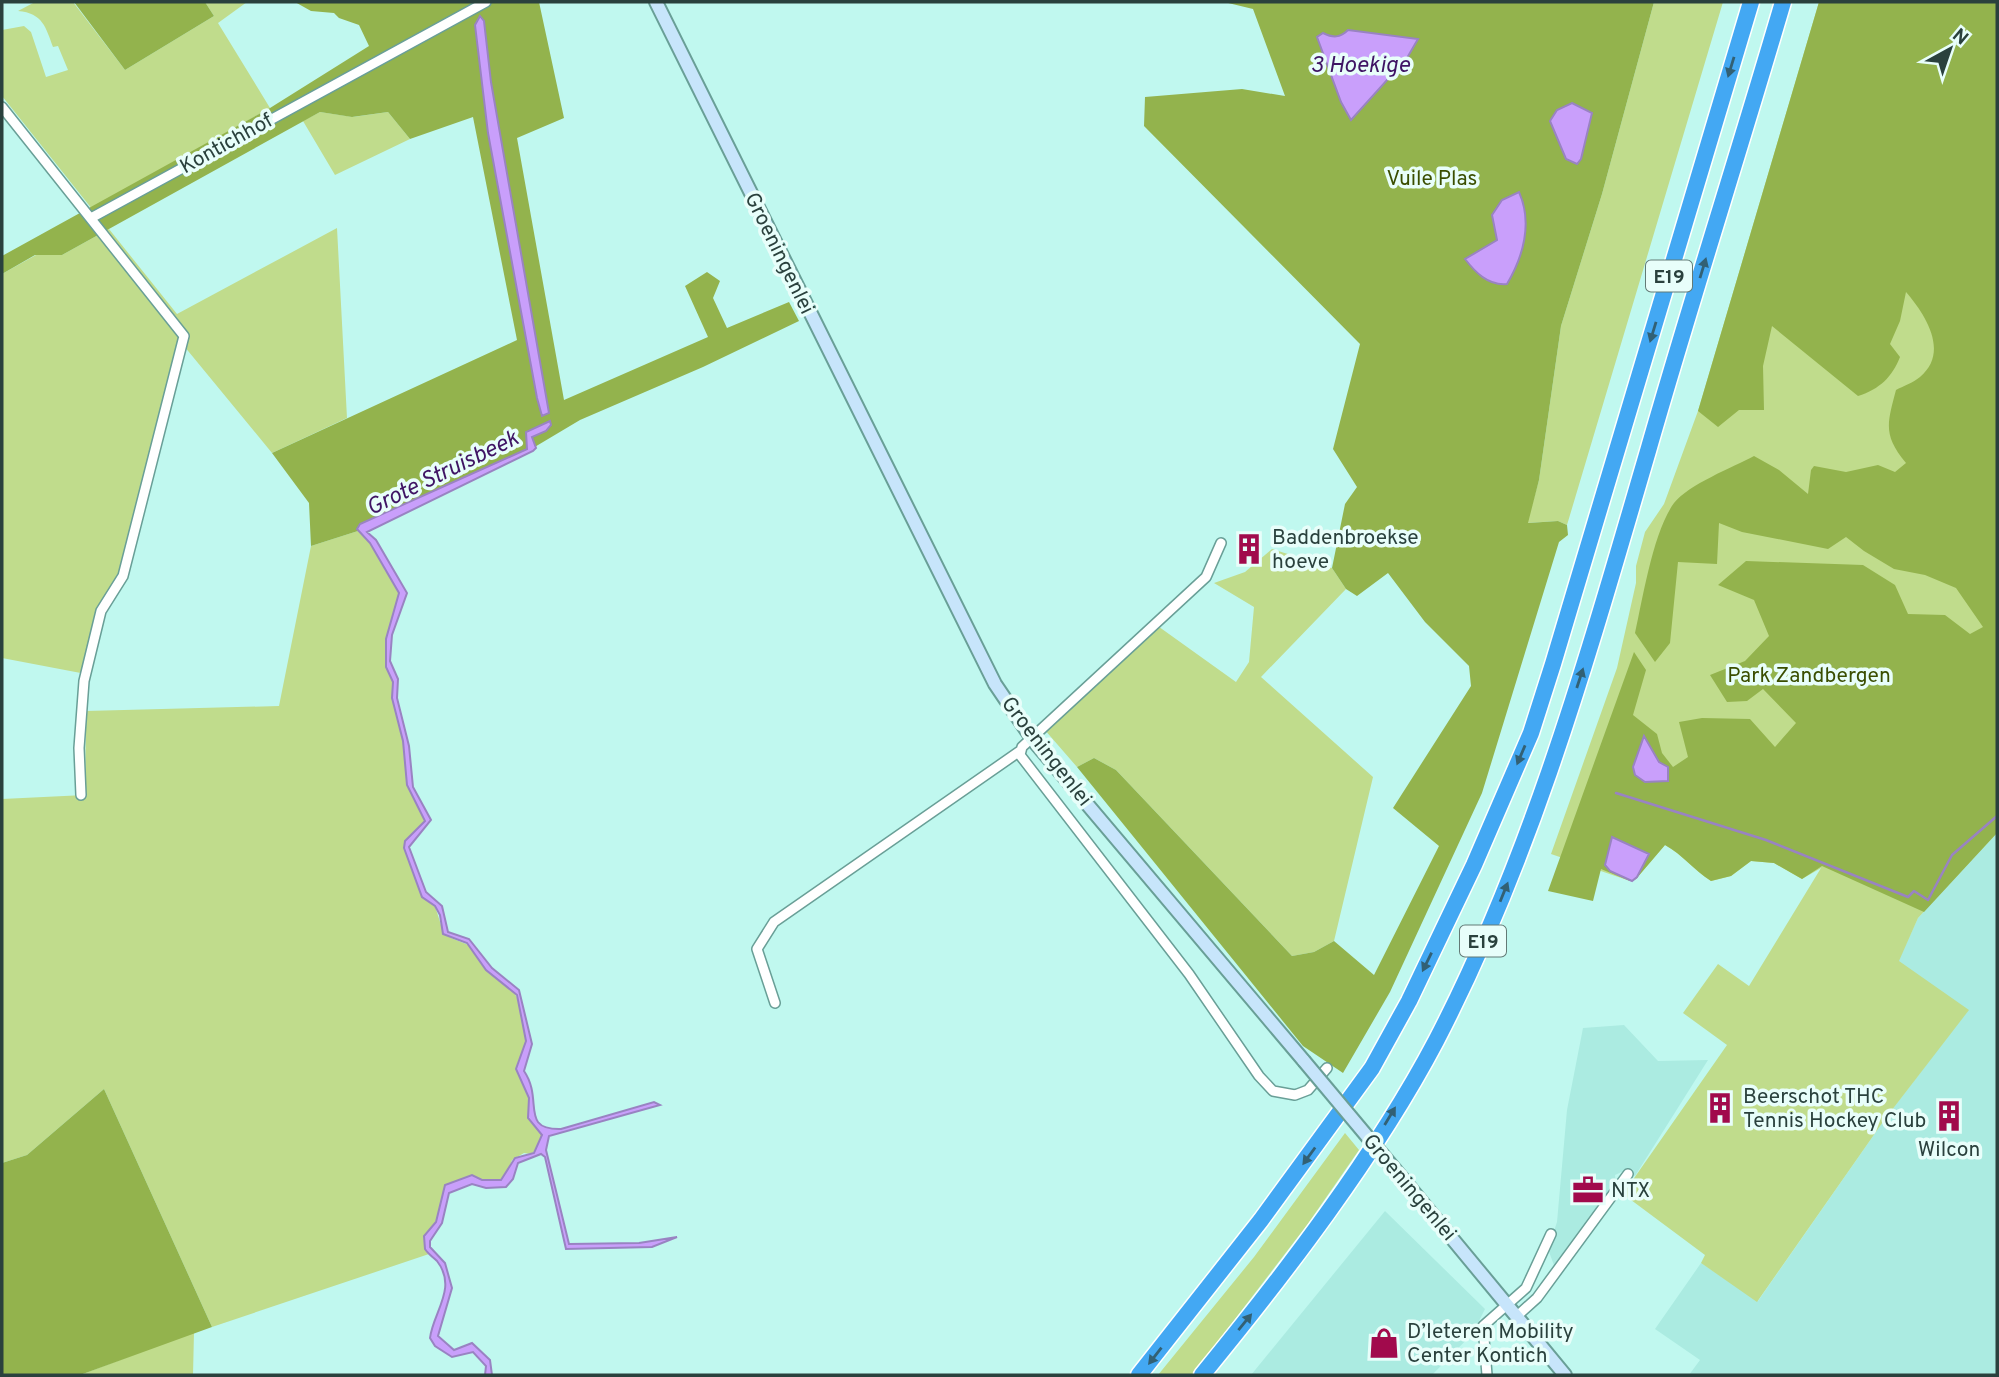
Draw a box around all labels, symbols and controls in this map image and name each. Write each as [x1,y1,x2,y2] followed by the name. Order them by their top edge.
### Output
[1915,14,1985,84] north arrow
[1947,24,1973,51] text: N
[1310,52,1411,81] water label: 3 Hoekige
[1726,57,1736,78] one-way arrow
[175,108,278,181] street label: Kontichhof
[1387,166,1477,193] park label: Vuile Plas
[738,188,820,319] street label: Groeningenlei
[1699,257,1709,278] one-way arrow
[1646,260,1692,292] road number: E19
[1647,322,1657,343] one-way arrow
[362,425,524,524] water label: Grote Struisbeek
[1272,525,1419,576] place label: Baddenbroekse hoeve
[1232,532,1266,566] building icon: Baddenbroekse hoeve
[1727,663,1891,690] park label: Park Zandbergen
[1575,667,1586,688] one-way arrow
[995,692,1097,812] street label: Groeningenlei
[1515,745,1526,766] one-way arrow
[1499,882,1510,903] one-way arrow
[1460,925,1506,956] road number: E19
[1421,952,1433,972] one-way arrow
[1743,1084,1926,1135] place label: Beerschot THC Tennis Hockey Club
[1703,1091,1737,1125] building icon: Beerschot THC Tennis Hockey Club
[1932,1099,1966,1133] building icon: Wilcon
[1384,1107,1396,1126] one-way arrow
[1356,1129,1462,1247] street label: Groeningenlei
[1918,1137,1980,1164] place label: Wilcon
[1302,1147,1316,1165] one-way arrow
[1571,1173,1605,1207] office icon: NTX
[1611,1178,1650,1205] place label: NTX
[1237,1314,1252,1332] one-way arrow
[1407,1319,1574,1370] place label: D’Ieteren Mobility Center Kontich
[1367,1326,1401,1360] shop icon: D’Ieteren Mobility Center Kontich
[1148,1347,1163,1364] one-way arrow

